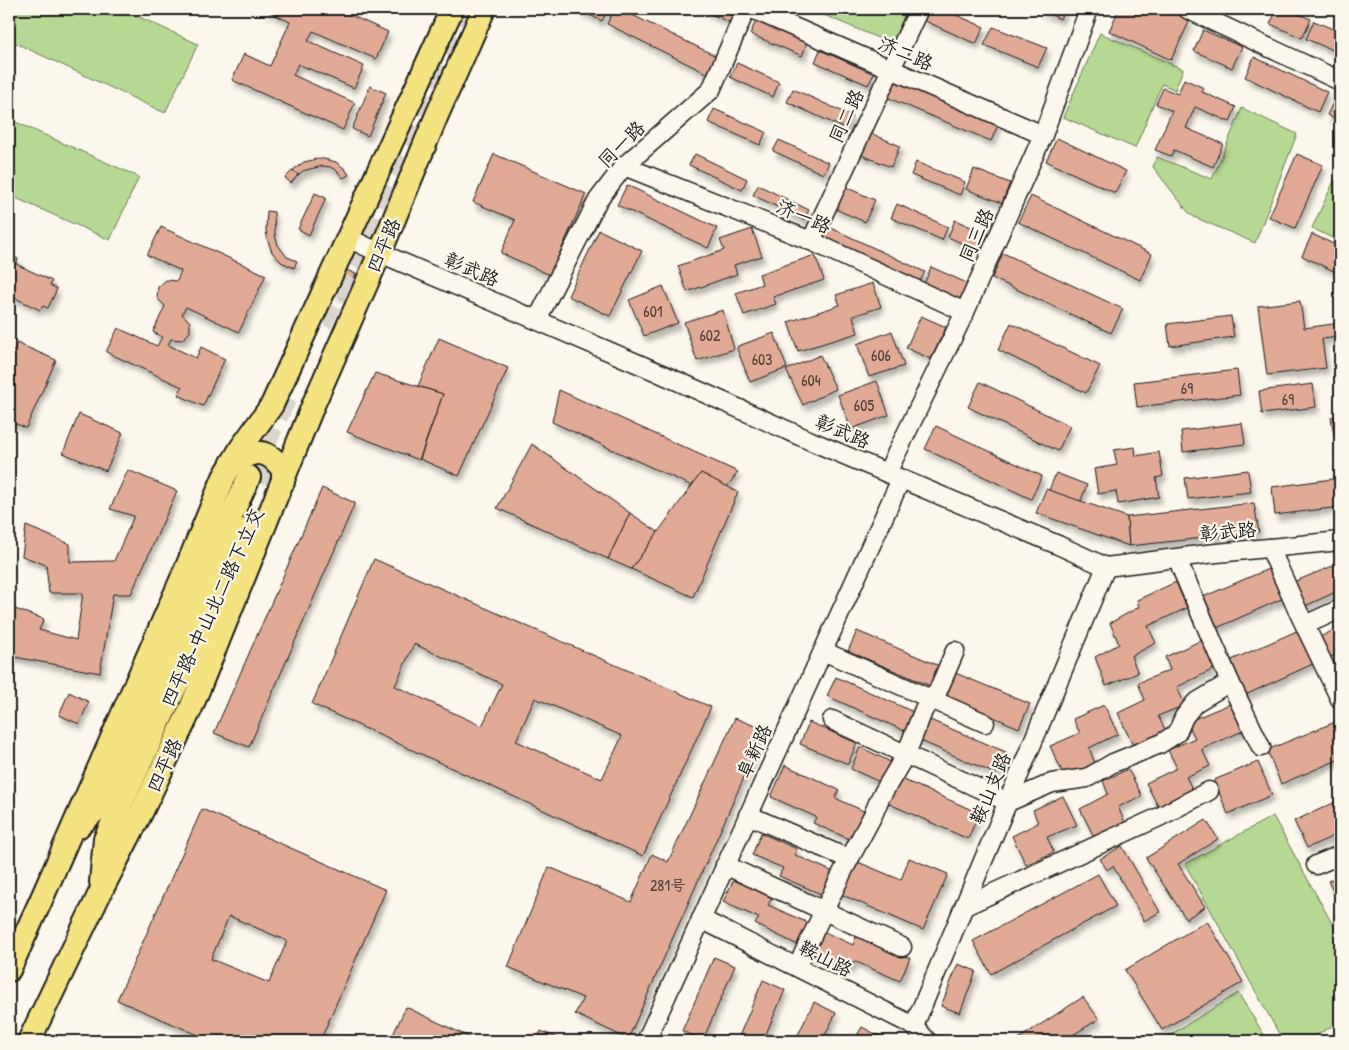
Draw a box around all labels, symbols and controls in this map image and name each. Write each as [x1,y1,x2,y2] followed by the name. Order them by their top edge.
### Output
[875,30,937,76] street label: 济二路
[822,85,870,147] street label: 同二路
[592,115,650,173] street label: 同一路
[773,193,835,239] street label: 济一路
[953,204,999,266] street label: 同三路
[360,214,406,276] street label: 四平路
[441,246,503,292] street label: 彰武路
[643,300,663,322] house number: 601
[699,324,721,346] house number: 602
[871,344,891,366] house number: 606
[752,348,772,370] house number: 603
[801,369,821,391] house number: 604
[1181,377,1193,399] house number: 69
[1282,388,1294,410] house number: 69
[854,394,874,416] house number: 605
[812,408,874,454] street label: 彰武路
[154,503,270,711] street label: 四平路-中山北二路下立交
[1198,516,1258,546] street label: 彰武路
[730,720,778,782] street label: 阜新路
[140,734,188,796] street label: 四平路
[963,748,1017,828] street label: 鞍山支路
[650,874,686,896] house number: 281号
[795,933,857,983] street label: 鞍山路

